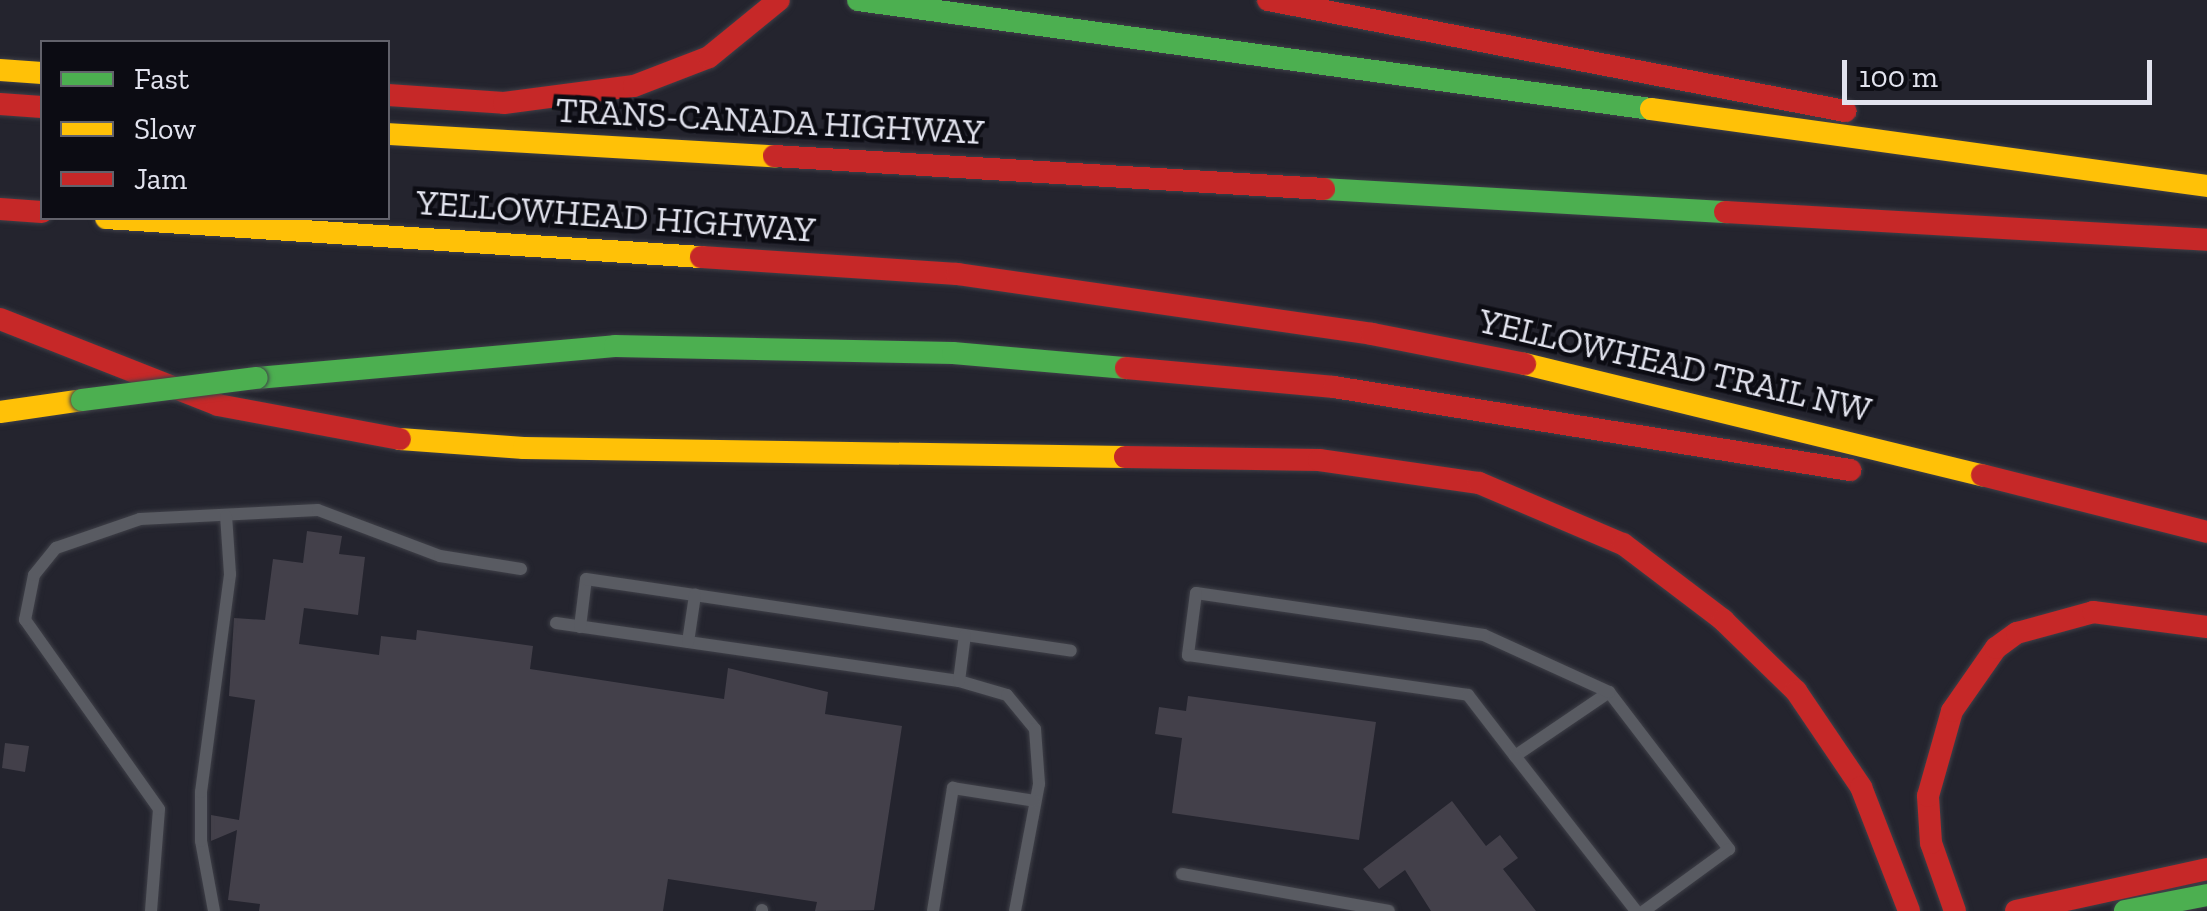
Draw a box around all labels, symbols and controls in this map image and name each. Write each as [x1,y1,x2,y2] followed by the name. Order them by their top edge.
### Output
[40,40,390,220] legend
[1847,40,2157,102] scale bar
[1859,59,1938,95] text: 100 m
[134,61,189,97] text: Fast
[554,89,986,153] street label: TRANS-CANADA HIGHWAY
[134,111,196,147] text: Slow
[134,161,187,197] text: Jam
[415,181,817,251] street label: YELLOWHEAD HIGHWAY
[1474,299,1876,431] street label: YELLOWHEAD TRAIL NW

